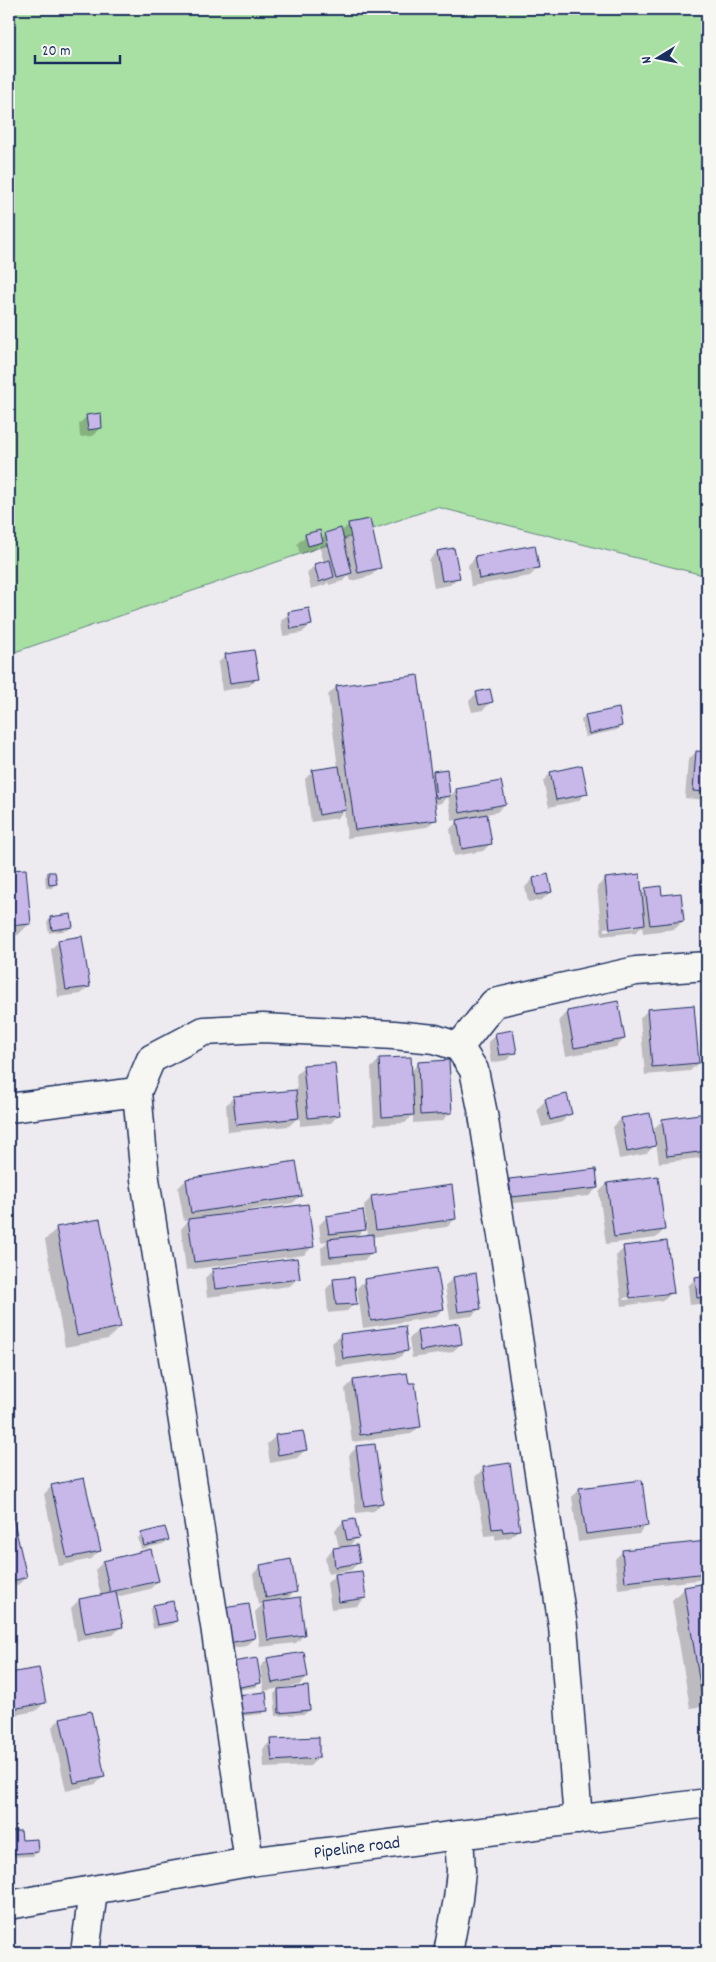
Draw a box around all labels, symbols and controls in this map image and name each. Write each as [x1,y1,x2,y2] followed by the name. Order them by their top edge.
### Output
[35,32,120,64] scale bar
[634,32,684,82] north arrow
[42,41,70,63] text: 20 m
[637,55,658,65] text: N
[312,1831,402,1867] street label: Pipeline road

